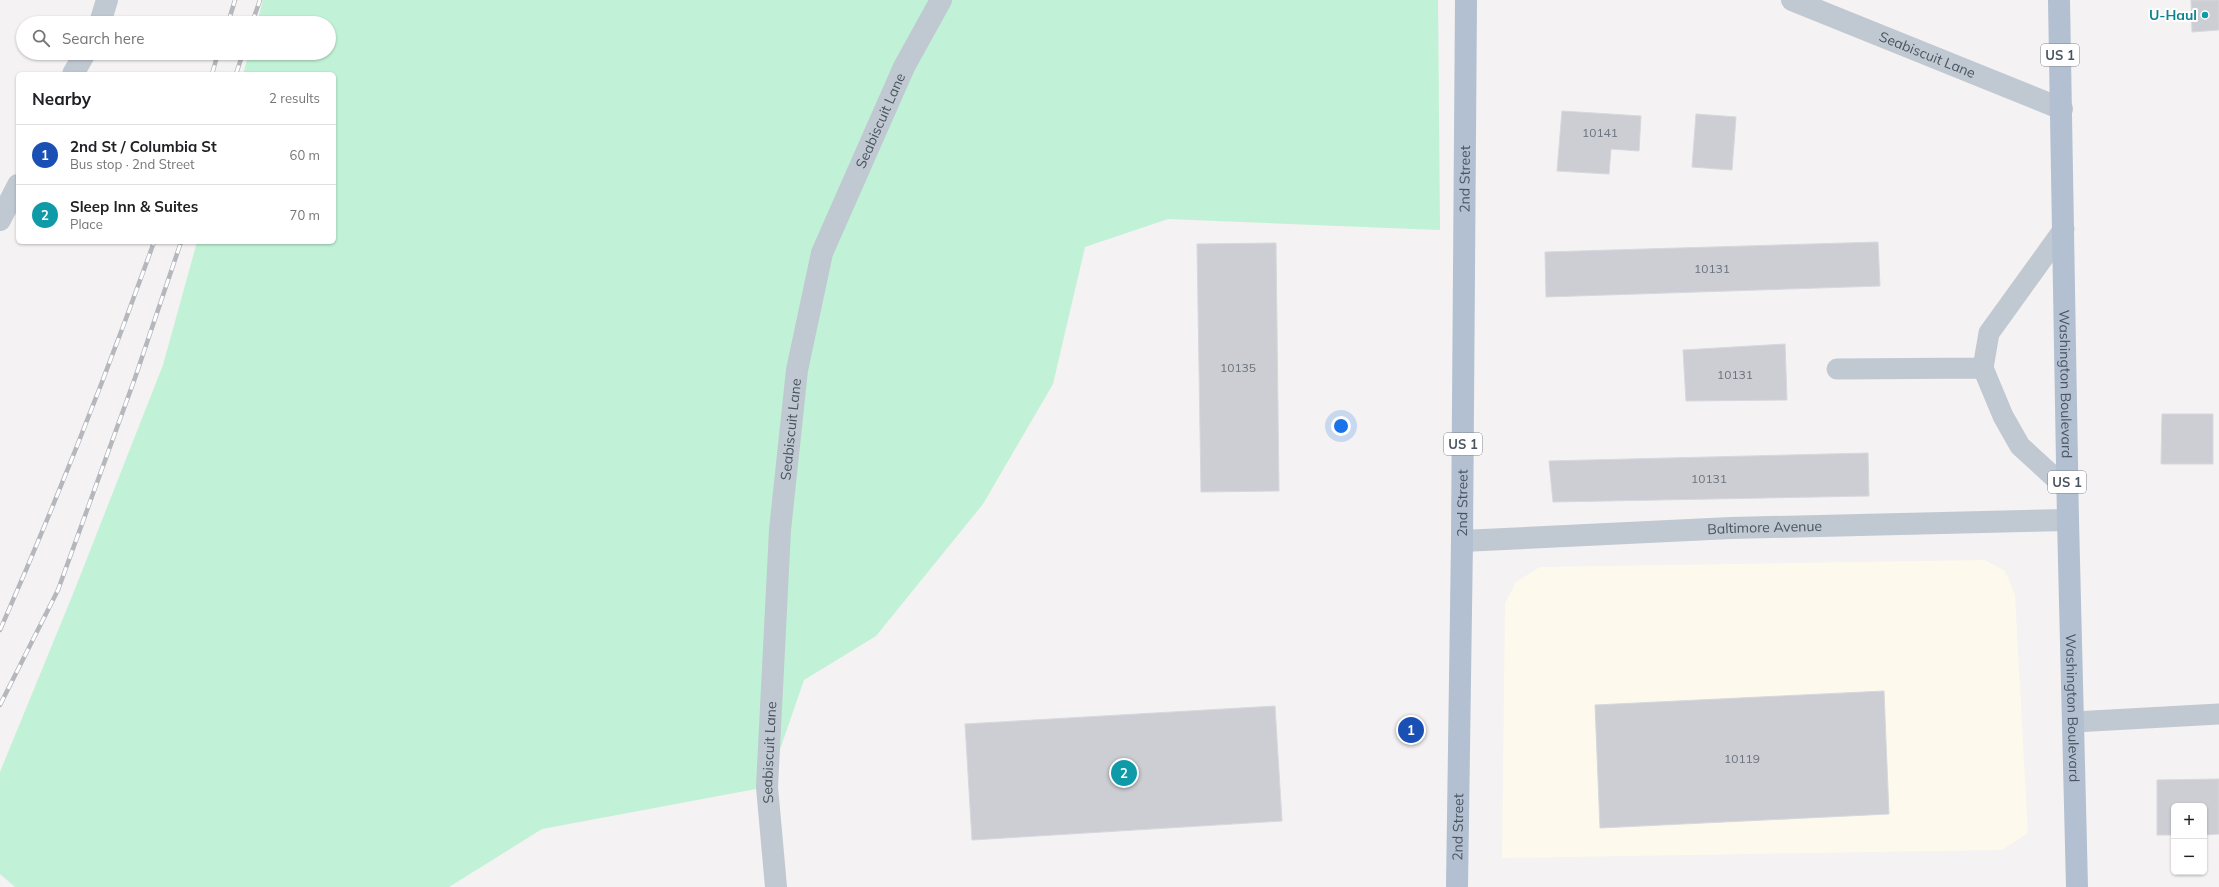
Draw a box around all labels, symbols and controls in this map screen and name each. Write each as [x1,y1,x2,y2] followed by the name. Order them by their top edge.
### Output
[2149,6,2197,24] place label: U-Haul
[2200,10,2210,20] marker: U-Haul
[16,16,336,60] search box
[30,27,52,49] icon: search
[1877,27,1978,82] street label: Seabiscuit Lane
[62,29,144,48] text: Search here
[2041,44,2079,66] road number: US 1
[852,70,909,171] street label: Seabiscuit Lane
[32,88,91,109] text: Nearby
[269,90,320,106] text: 2 results
[1582,125,1618,140] house number: 10141
[70,137,217,156] text: 2nd St / Columbia St
[1455,145,1474,213] street label: 2nd Street
[41,147,49,163] text: 1
[290,147,320,163] text: 60 m
[70,156,195,172] text: Bus stop · 2nd Street
[70,197,198,216] text: Sleep Inn & Suites
[41,207,49,223] text: 2
[290,207,320,223] text: 70 m
[70,216,103,232] text: Place
[1694,261,1730,276] house number: 10131
[2055,309,2076,458] street label: Washington Boulevard
[1220,360,1256,375] house number: 10135
[1717,367,1753,382] house number: 10131
[776,377,805,481] street label: Seabiscuit Lane
[1331,416,1351,436] your location
[1444,433,1482,455] road number: US 1
[1453,469,1472,537] street label: 2nd Street
[1691,471,1727,486] house number: 10131
[2048,471,2086,493] road number: US 1
[1707,517,1822,538] street label: Baltimore Avenue
[2062,633,2083,782] street label: Washington Boulevard
[758,701,780,804] street label: Seabiscuit Lane
[1398,715,1424,745] pin: 1
[1724,751,1760,766] house number: 10119
[1111,758,1137,788] pin: 2
[1448,793,1467,861] street label: 2nd Street
[2171,803,2207,875] map controls
[2171,803,2207,839] button: +
[2171,839,2207,875] button: −

